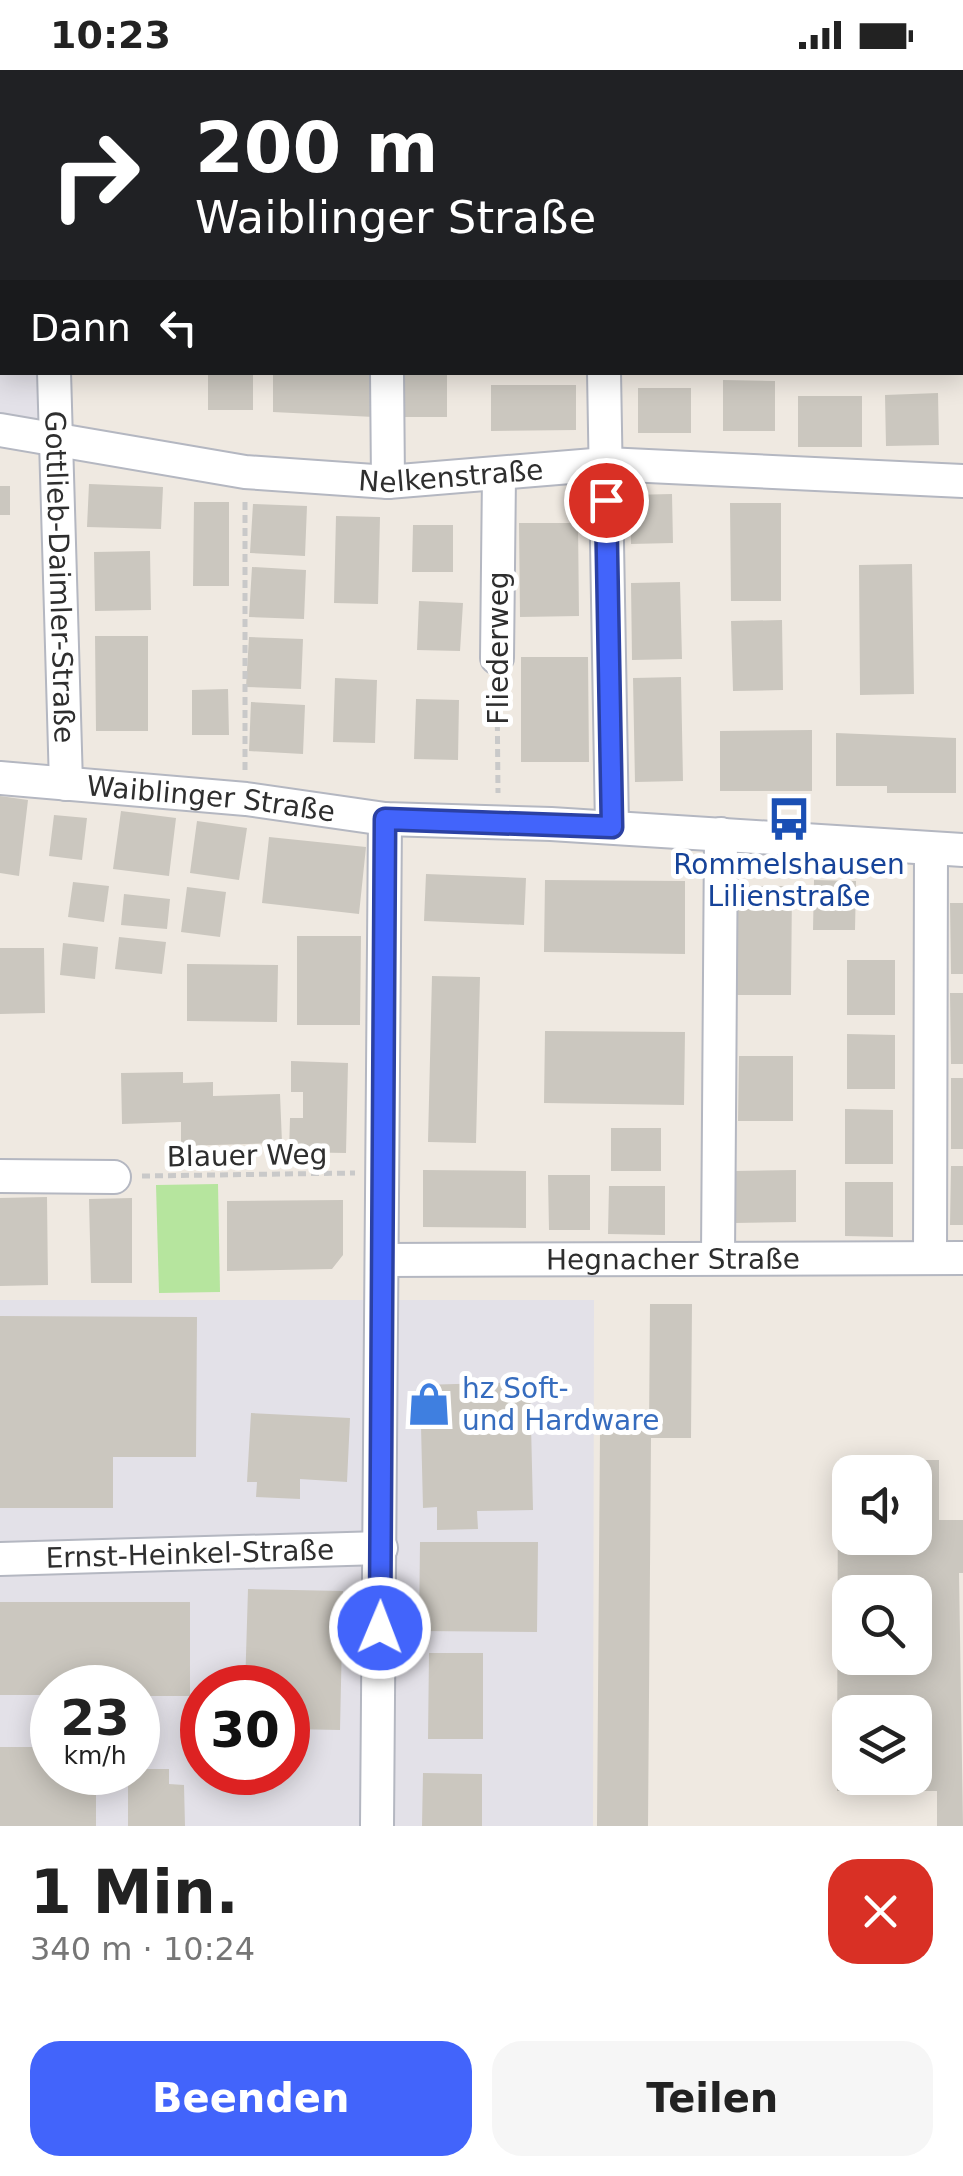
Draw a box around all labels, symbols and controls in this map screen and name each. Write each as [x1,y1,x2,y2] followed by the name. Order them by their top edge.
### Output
[50,13,171,57] text: 10:23
[195,107,438,189] text: 200 m
[30,110,160,240] icon: right
[195,191,596,244] text: Waiblinger Straße
[151,300,206,355] icon: left
[30,306,131,350] text: Dann
[38,410,81,744] street label: Gottlieb-Daimler-Straße
[357,453,545,500] street label: Nelkenstraße
[564,458,649,543] pin
[579,473,634,528] icon: arrive
[482,571,515,725] street label: Fliederweg
[85,769,337,829] street label: Waiblinger Straße
[765,795,813,843] bus stop icon: Rommelshausen Lilienstraße
[673,848,905,913] place label: Rommelshausen Lilienstraße
[166,1138,328,1173] street label: Blauer Weg
[546,1243,800,1276] street label: Hegnacher Straße
[462,1372,659,1437] place label: hz Soft- und Hardware
[405,1380,453,1428] shop icon: hz Soft- und Hardware
[832,1455,932,1795] map controls
[832,1455,932,1555] button: sound
[45,1533,335,1575] street label: Ernst-Heinkel-Straße
[832,1575,932,1675] button: search
[328,1576,432,1680] position arrow
[180,1665,310,1795] speed limit sign: 30
[60,1689,130,1747] text: 23
[832,1695,932,1795] button: layers
[63,1741,127,1770] text: km/h
[30,1857,238,1927] text: 1 Min.
[828,1859,933,1964] button: close
[30,1930,255,1968] text: 340 m · 10:24
[30,2041,472,2156] button: Beenden
[492,2041,933,2156] button: Teilen

